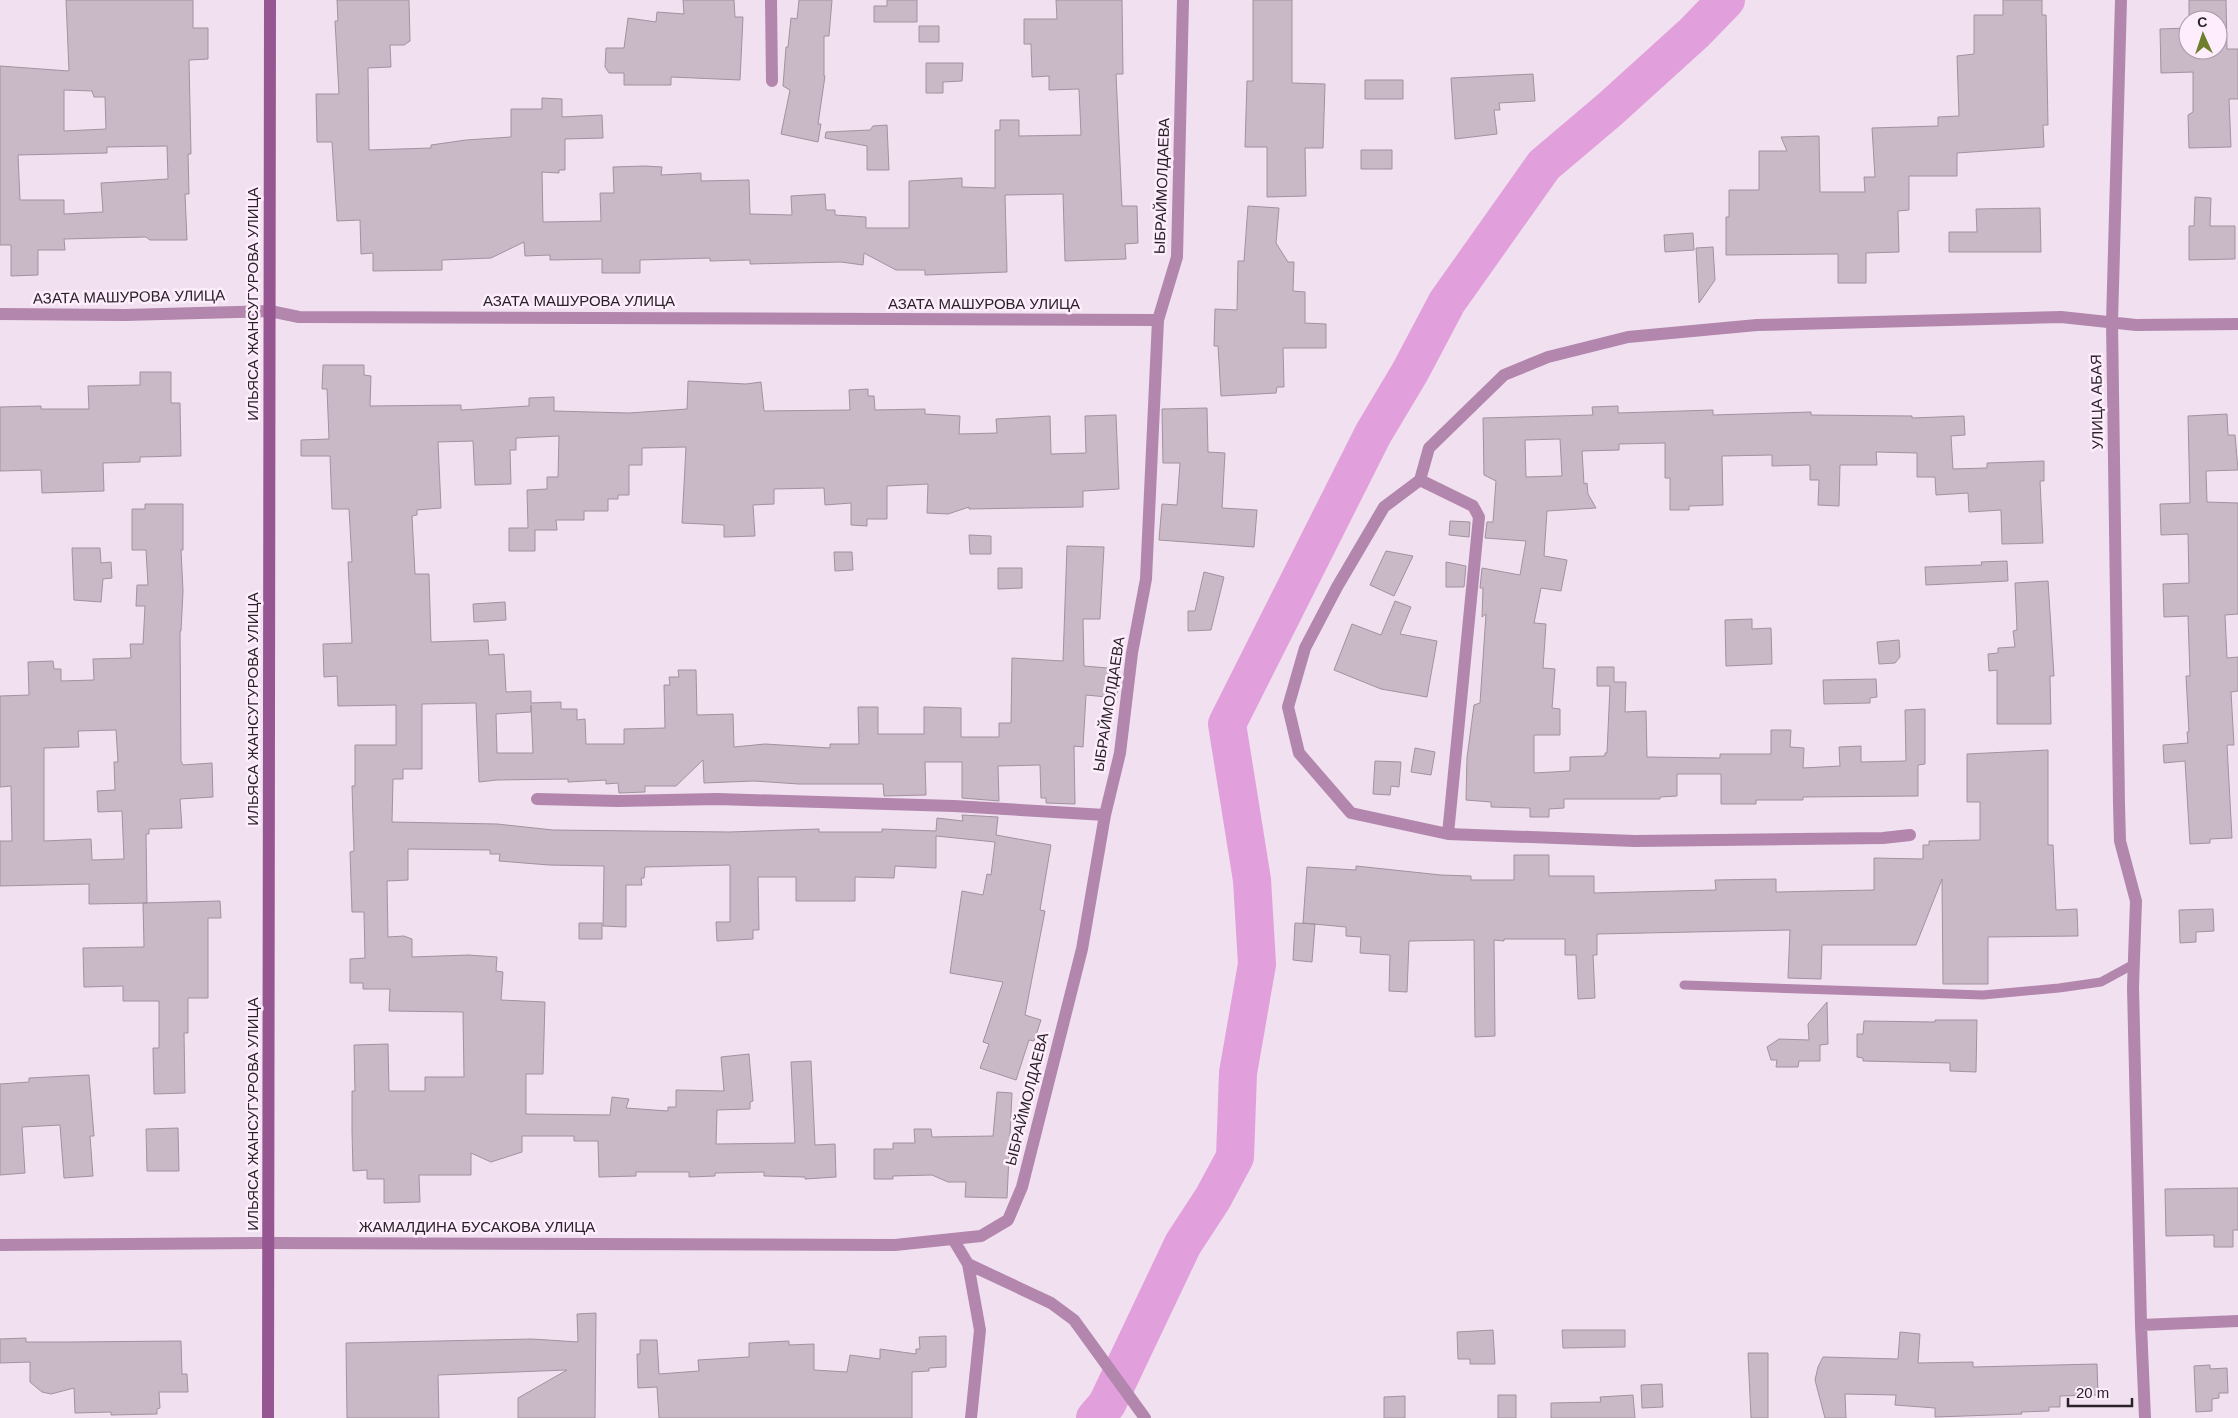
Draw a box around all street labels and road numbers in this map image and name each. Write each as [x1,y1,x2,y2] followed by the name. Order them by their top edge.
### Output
[1151,118,1172,254] street label: ЫБРАЙМОЛДАЕВА
[244,187,261,421] street label: ИЛЬЯСА ЖАНСУГУРОВА УЛИЦА
[33,286,225,307] street label: АЗАТА МАШУРОВА УЛИЦА
[483,292,675,309] street label: АЗАТА МАШУРОВА УЛИЦА
[888,295,1080,312] street label: АЗАТА МАШУРОВА УЛИЦА
[2087,354,2106,450] street label: УЛИЦА АБАЯ
[244,592,261,826] street label: ИЛЬЯСА ЖАНСУГУРОВА УЛИЦА
[1089,635,1128,773] street label: ЫБРАЙМОЛДАЕВА
[244,997,261,1231] street label: ИЛЬЯСА ЖАНСУГУРОВА УЛИЦА
[1002,1031,1051,1167] street label: ЫБРАЙМОЛДАЕВА
[359,1218,595,1235] street label: ЖАМАЛДИНА БУСАКОВА УЛИЦА

